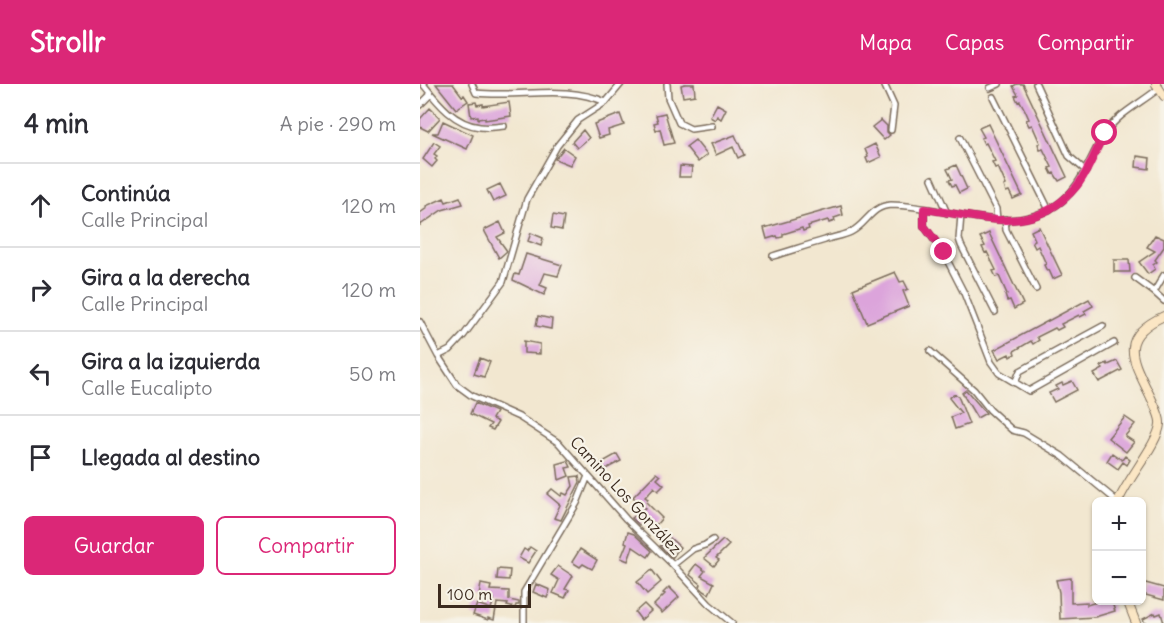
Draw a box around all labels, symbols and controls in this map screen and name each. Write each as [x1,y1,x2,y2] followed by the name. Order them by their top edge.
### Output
[30,24,105,60] text: Strollr
[859,29,912,56] text: Mapa
[945,29,1004,56] text: Capas
[1037,29,1134,56] text: Compartir
[24,107,89,140] text: 4 min
[280,111,396,136] text: A pie · 290 m
[1091,119,1117,145] route start
[81,179,170,207] text: Continúa
[24,189,57,222] icon: ahead
[342,193,396,218] text: 120 m
[81,207,208,232] text: Calle Principal
[930,238,956,264] route end
[81,263,250,291] text: Gira a la derecha
[24,273,57,306] icon: right
[342,277,396,302] text: 120 m
[81,291,208,316] text: Calle Principal
[81,347,260,375] text: Gira a la izquierda
[24,357,57,390] icon: left
[349,361,396,386] text: 50 m
[81,375,213,400] text: Calle Eucalipto
[566,432,686,558] street label: Camino Los González
[24,441,57,474] icon: arrive
[81,443,260,471] text: Llegada al destino
[1092,497,1146,605] map controls
[1092,497,1146,551] button: +
[24,516,204,575] button: Guardar
[216,516,396,575] button: Compartir
[1092,551,1146,605] button: −
[438,581,531,608] scale bar
[447,584,492,604] text: 100 m

